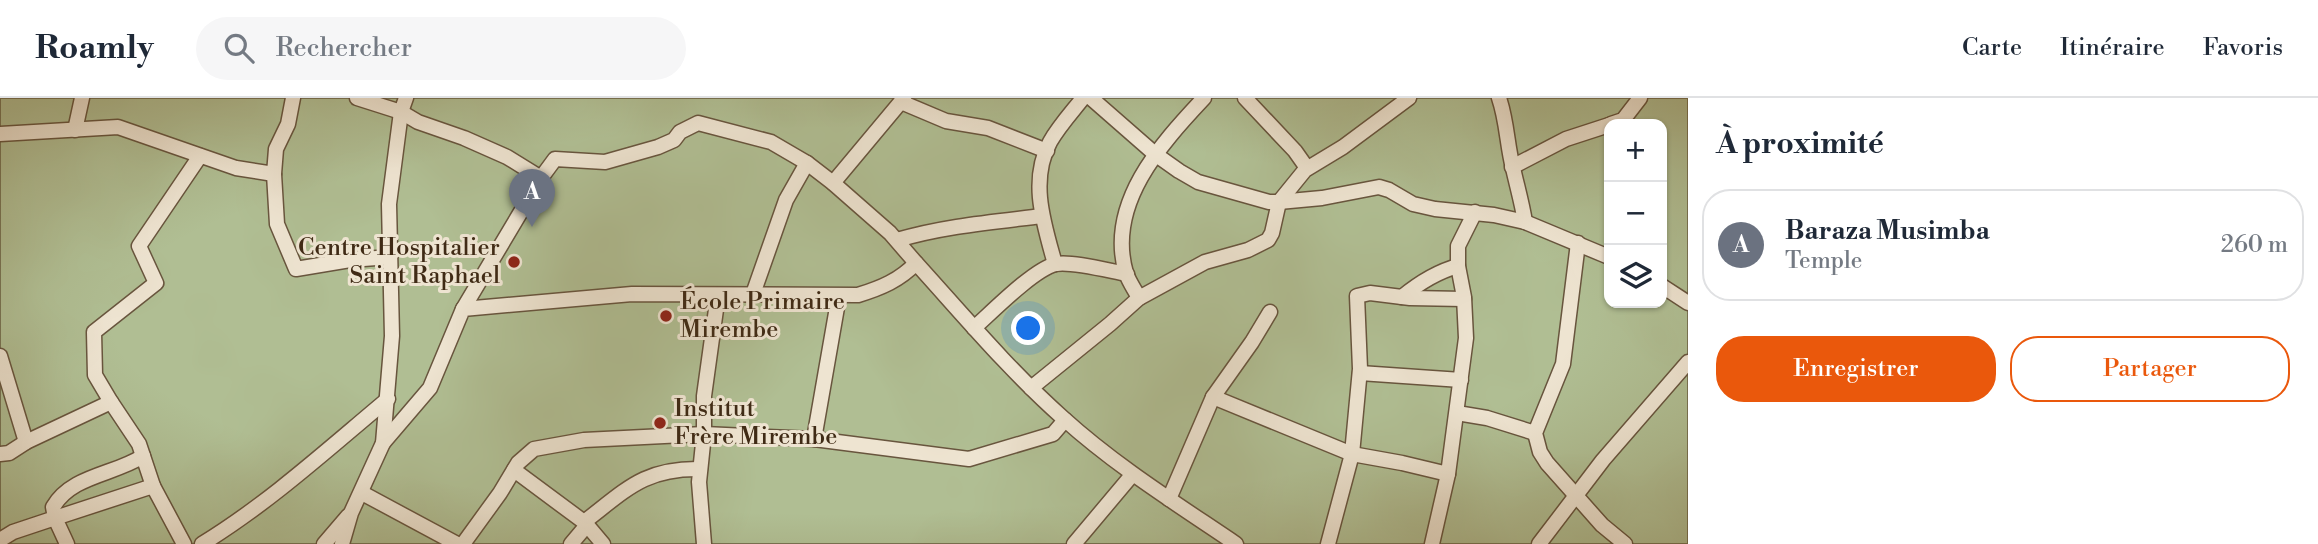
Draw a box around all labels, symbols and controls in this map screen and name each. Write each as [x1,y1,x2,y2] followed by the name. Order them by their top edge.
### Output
[196,17,686,80] search box
[35,28,154,69] text: Roamly
[220,29,258,67] icon: search
[276,32,412,64] text: Rechercher
[1962,33,2022,63] text: Carte
[2060,33,2165,63] text: Itinéraire
[2203,33,2283,63] text: Favoris
[1604,119,1667,308] map controls
[1604,119,1667,182] button: +
[1716,125,1884,163] text: À proximité
[509,169,555,227] pin: A
[1604,182,1667,245] button: −
[1785,215,1990,247] text: Baraza Musimba
[1733,231,1749,259] text: A
[2221,231,2288,259] text: 260 m
[298,233,500,291] place label: Centre Hospitalier Saint Raphael
[1604,245,1667,308] button: layers
[1785,247,1863,275] text: Temple
[506,254,522,270] marker: Centre Hospitalier Saint Raphael
[680,286,845,345] place label: École Primaire Mirembe
[658,308,674,324] marker: École Primaire Mirembe
[1011,311,1045,345] your location
[1716,336,1996,402] button: Enregistrer
[2010,336,2290,402] button: Partager
[674,394,837,452] place label: Institut Frère Mirembe
[652,415,668,431] marker: Institut Frère Mirembe

